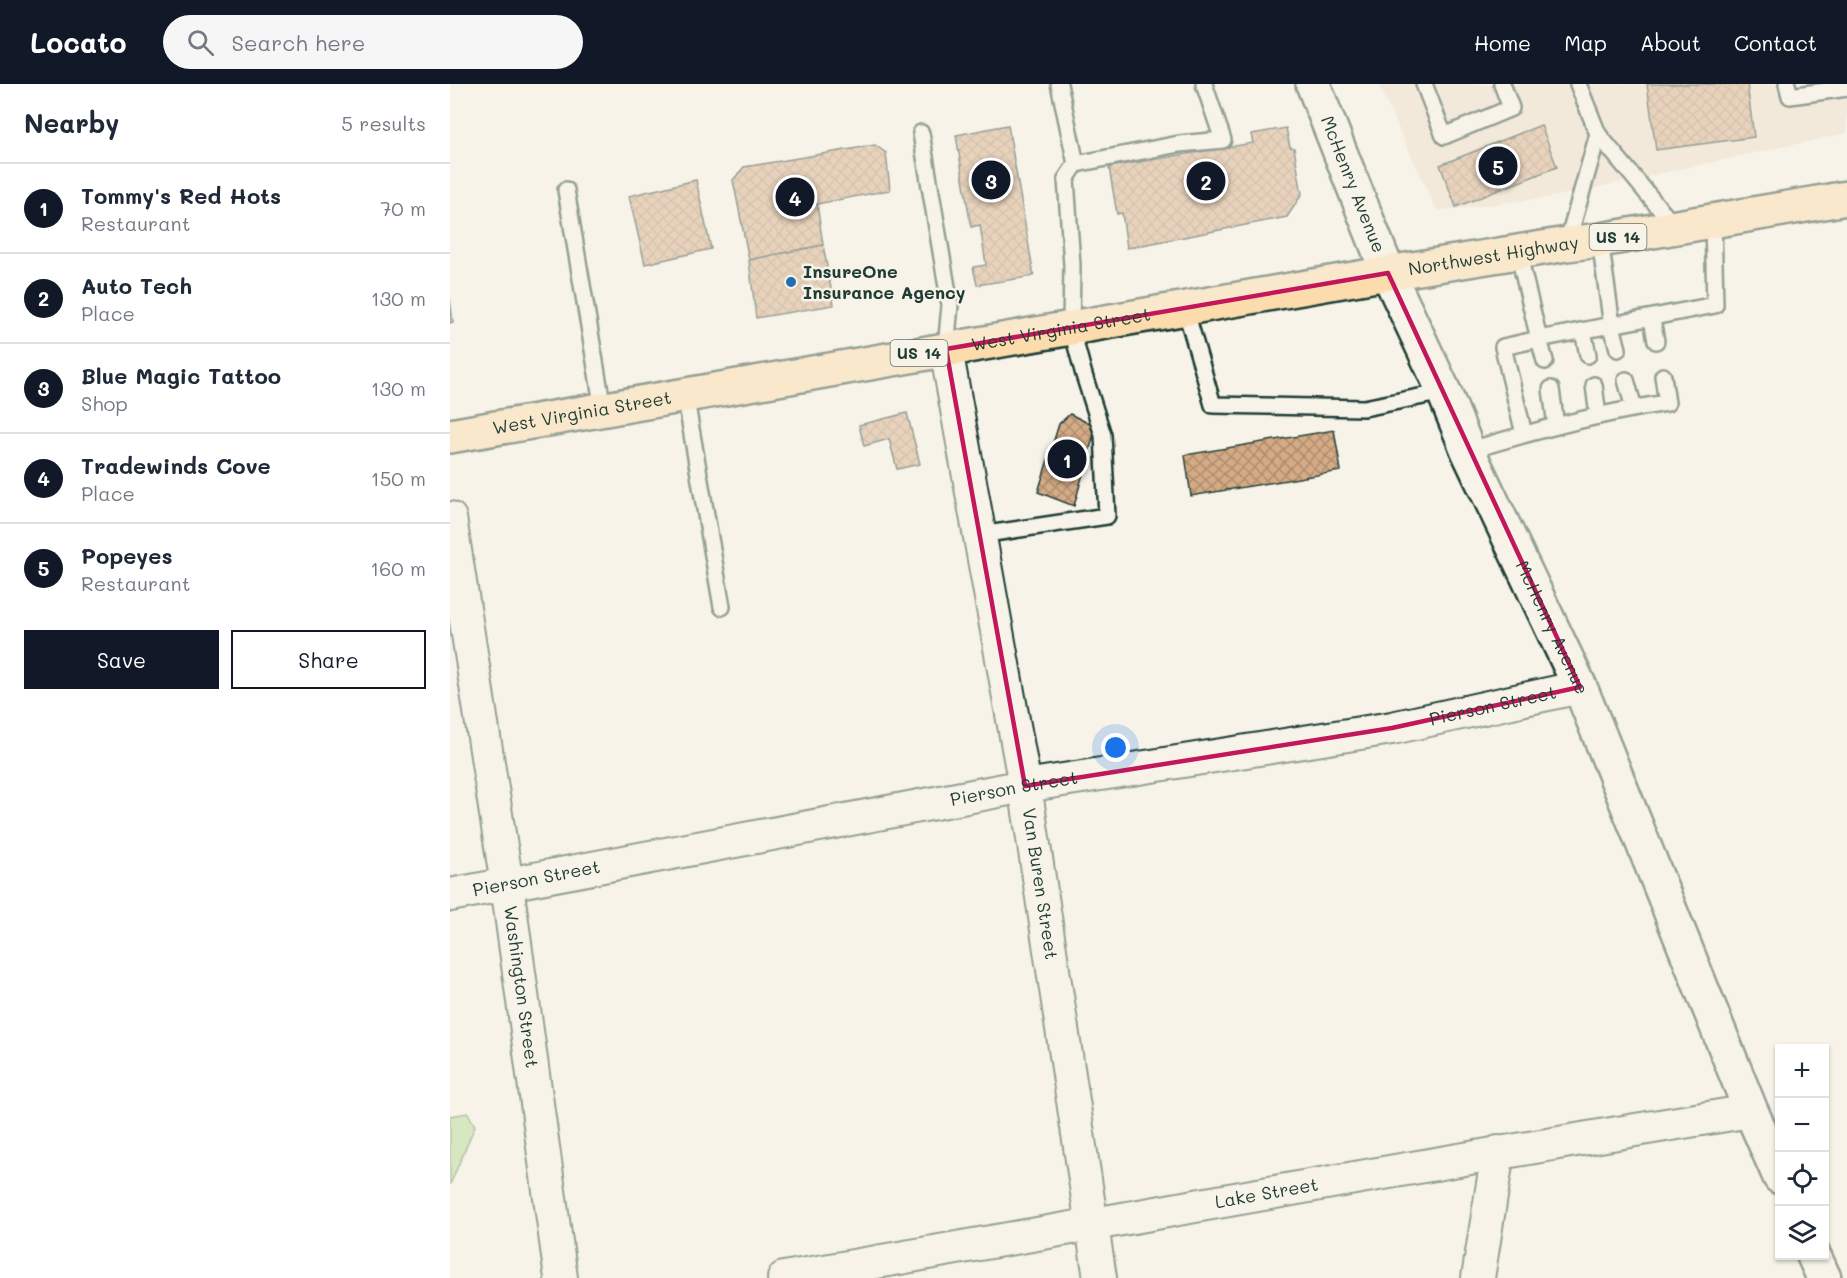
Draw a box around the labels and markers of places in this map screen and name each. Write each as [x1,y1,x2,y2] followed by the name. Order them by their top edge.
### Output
[1478,144,1518,188] pin: 5
[972,158,1010,202] pin: 3
[1186,158,1226,204] pin: 2
[776,174,814,220] pin: 4
[803,259,966,304] place label: InsureOne Insurance Agency
[784,275,798,289] marker: InsureOne Insurance Agency
[1048,436,1086,482] pin: 1

